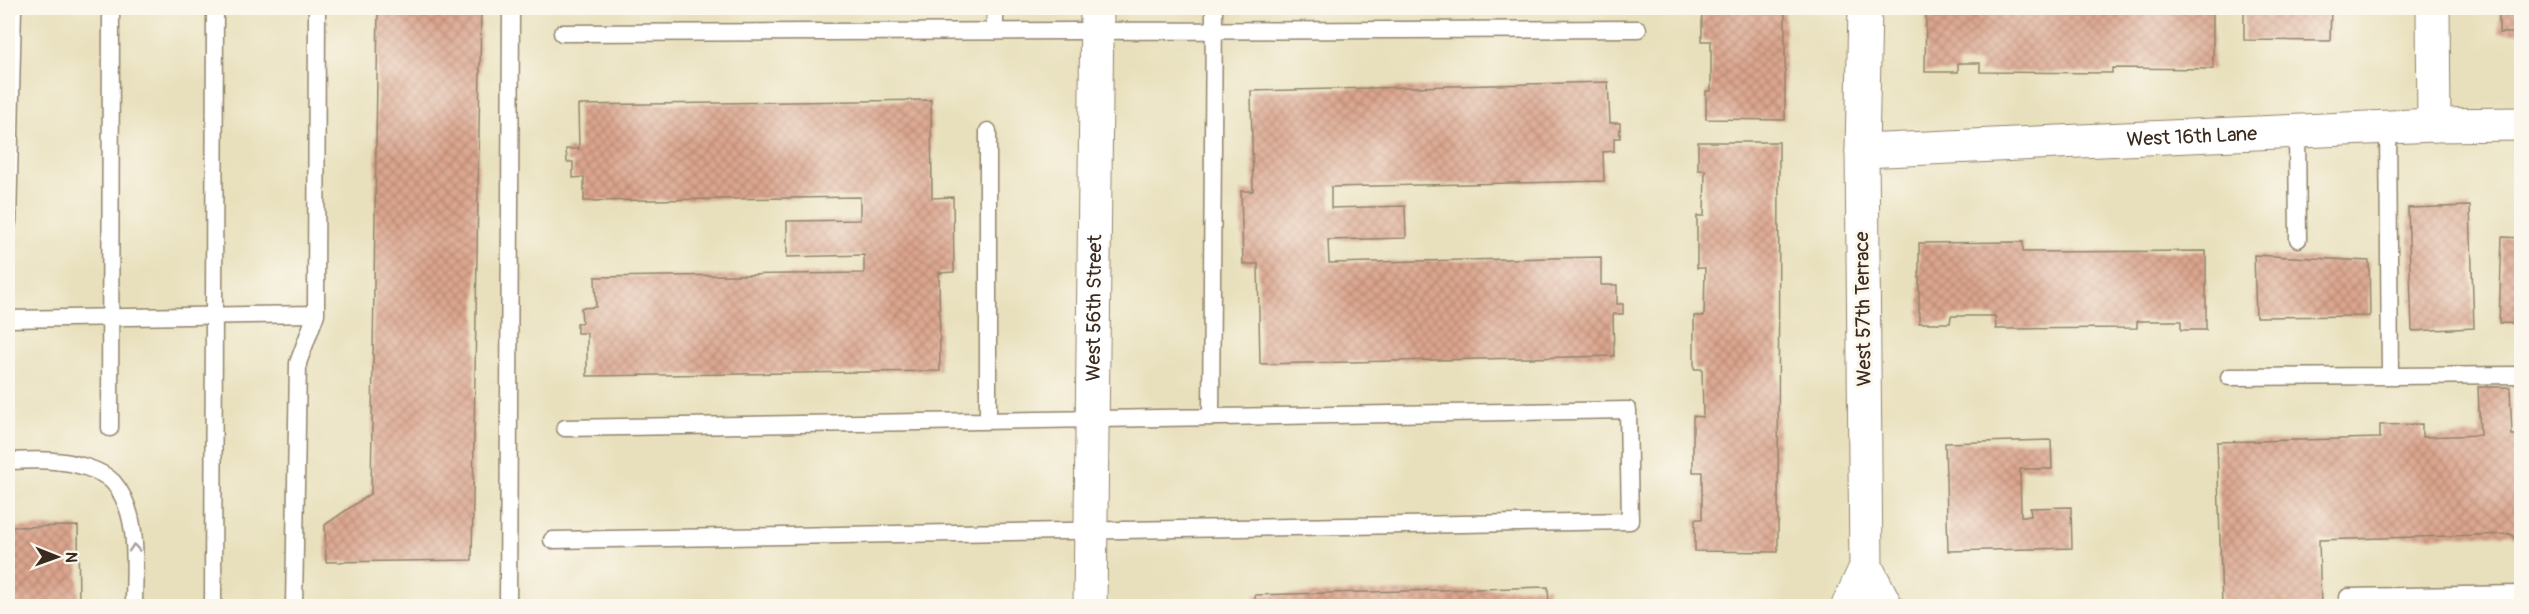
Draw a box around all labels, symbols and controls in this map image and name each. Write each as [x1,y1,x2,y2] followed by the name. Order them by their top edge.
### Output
[2126,121,2258,151] street label: West 16th Lane
[1849,231,1877,387] street label: West 57th Terrace
[1080,233,1107,382] street label: West 56th Street
[27,527,87,587] north arrow
[128,544,141,553] one-way arrow
[61,552,81,563] text: N

